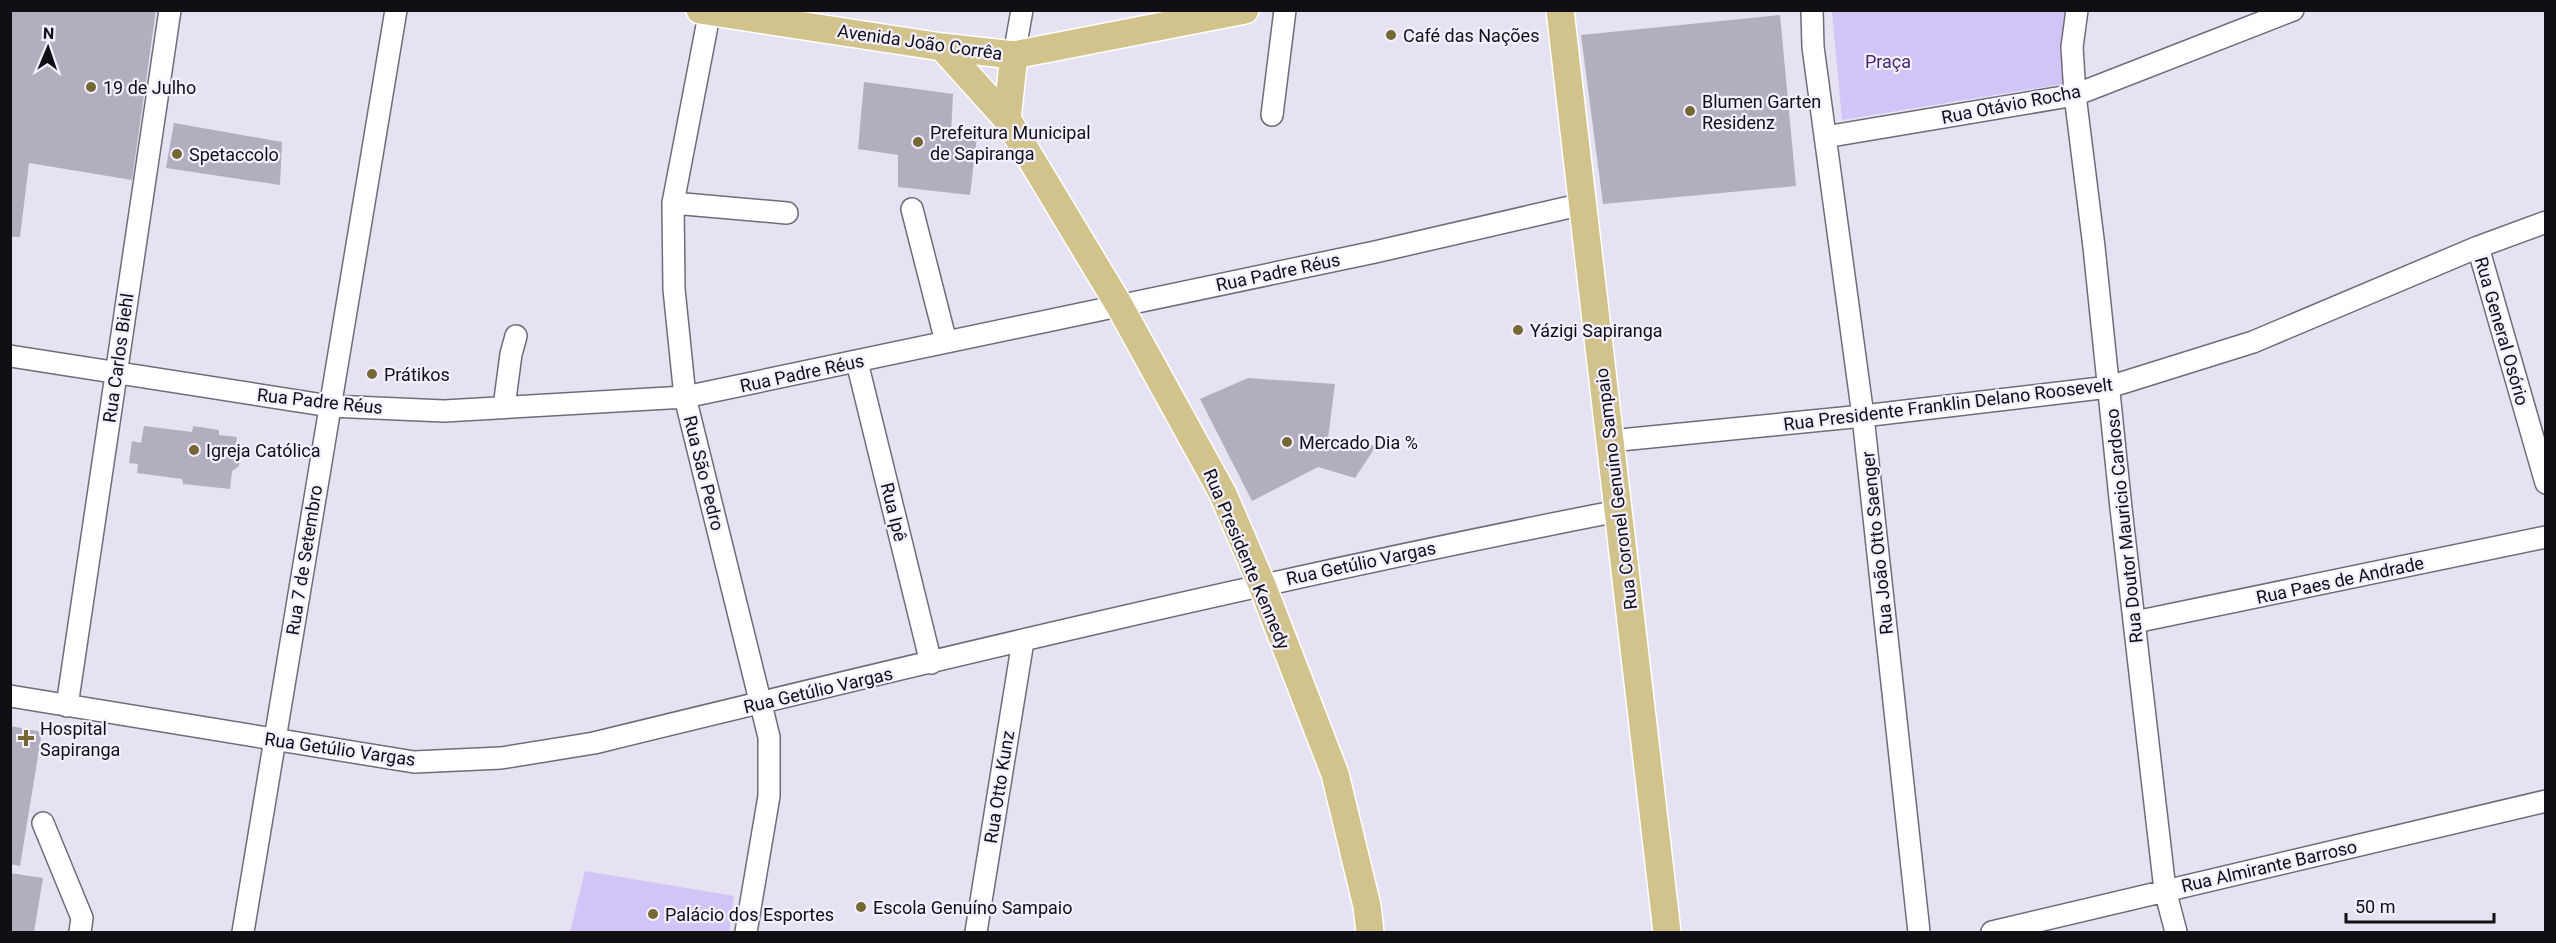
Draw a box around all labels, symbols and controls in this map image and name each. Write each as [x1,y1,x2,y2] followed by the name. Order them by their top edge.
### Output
[18,18,78,78] north arrow
[836,20,1004,64] street label: Avenida João Corrêa
[43,24,54,43] text: N
[1403,25,1539,46] place label: Café das Nações
[1384,28,1398,42] marker: Café das Nações
[1865,51,1911,72] park label: Praça
[103,77,196,98] place label: 19 de Julho
[84,80,98,94] marker: 19 de Julho
[1940,80,2082,128] street label: Rua Otávio Rocha
[1702,91,1821,133] place label: Blumen Garten Residenz
[1683,104,1697,118] marker: Blumen Garten Residenz
[930,122,1091,164] place label: Prefeitura Municipal de Sapiranga
[911,135,925,149] marker: Prefeitura Municipal de Sapiranga
[189,144,279,165] place label: Spetaccolo
[170,147,184,161] marker: Spetaccolo
[1214,249,1342,295] street label: Rua Padre Réus
[2471,254,2533,408] street label: Rua General Osório
[99,292,137,424] street label: Rua Carlos Biehl
[1530,320,1663,341] place label: Yázigi Sapiranga
[1511,323,1525,337] marker: Yázigi Sapiranga
[738,350,866,396] street label: Rua Padre Réus
[384,364,450,385] place label: Prátikos
[365,367,379,381] marker: Prátikos
[1591,367,1641,611] street label: Rua Coronel Genuíno Sampaio
[1782,373,2114,435] street label: Rua Presidente Franklin Delano Roosevelt
[256,384,384,418] street label: Rua Padre Réus
[2101,408,2147,644] street label: Rua Doutor Mauricio Cardoso
[680,413,728,533] street label: Rua São Pedro
[1299,432,1418,453] place label: Mercado Dia %
[1280,435,1294,449] marker: Mercado Dia %
[206,440,321,461] place label: Igreja Católica
[187,443,201,457] marker: Igreja Católica
[1857,450,1897,636] street label: Rua João Otto Saenger
[1199,466,1295,653] street label: Rua Presidente Kennedy
[877,480,911,544] street label: Rua Ipê
[282,483,326,637] street label: Rua 7 de Setembro
[1284,537,1438,589] street label: Rua Getúlio Vargas
[2254,552,2426,608] street label: Rua Paes de Andrade
[741,663,895,717] street label: Rua Getúlio Vargas
[40,718,120,760] place label: Hospital Sapiranga
[263,728,417,770] street label: Rua Getúlio Vargas
[17,729,35,747] marker: Hospital Sapiranga
[980,729,1018,845] street label: Rua Otto Kunz
[2179,836,2359,896] street label: Rua Almirante Barroso
[2346,886,2494,924] scale bar
[2355,896,2395,917] text: 50 m
[873,897,1072,918] place label: Escola Genuíno Sampaio
[854,900,868,914] marker: Escola Genuíno Sampaio
[665,904,834,925] place label: Palácio dos Esportes
[646,907,660,921] marker: Palácio dos Esportes

